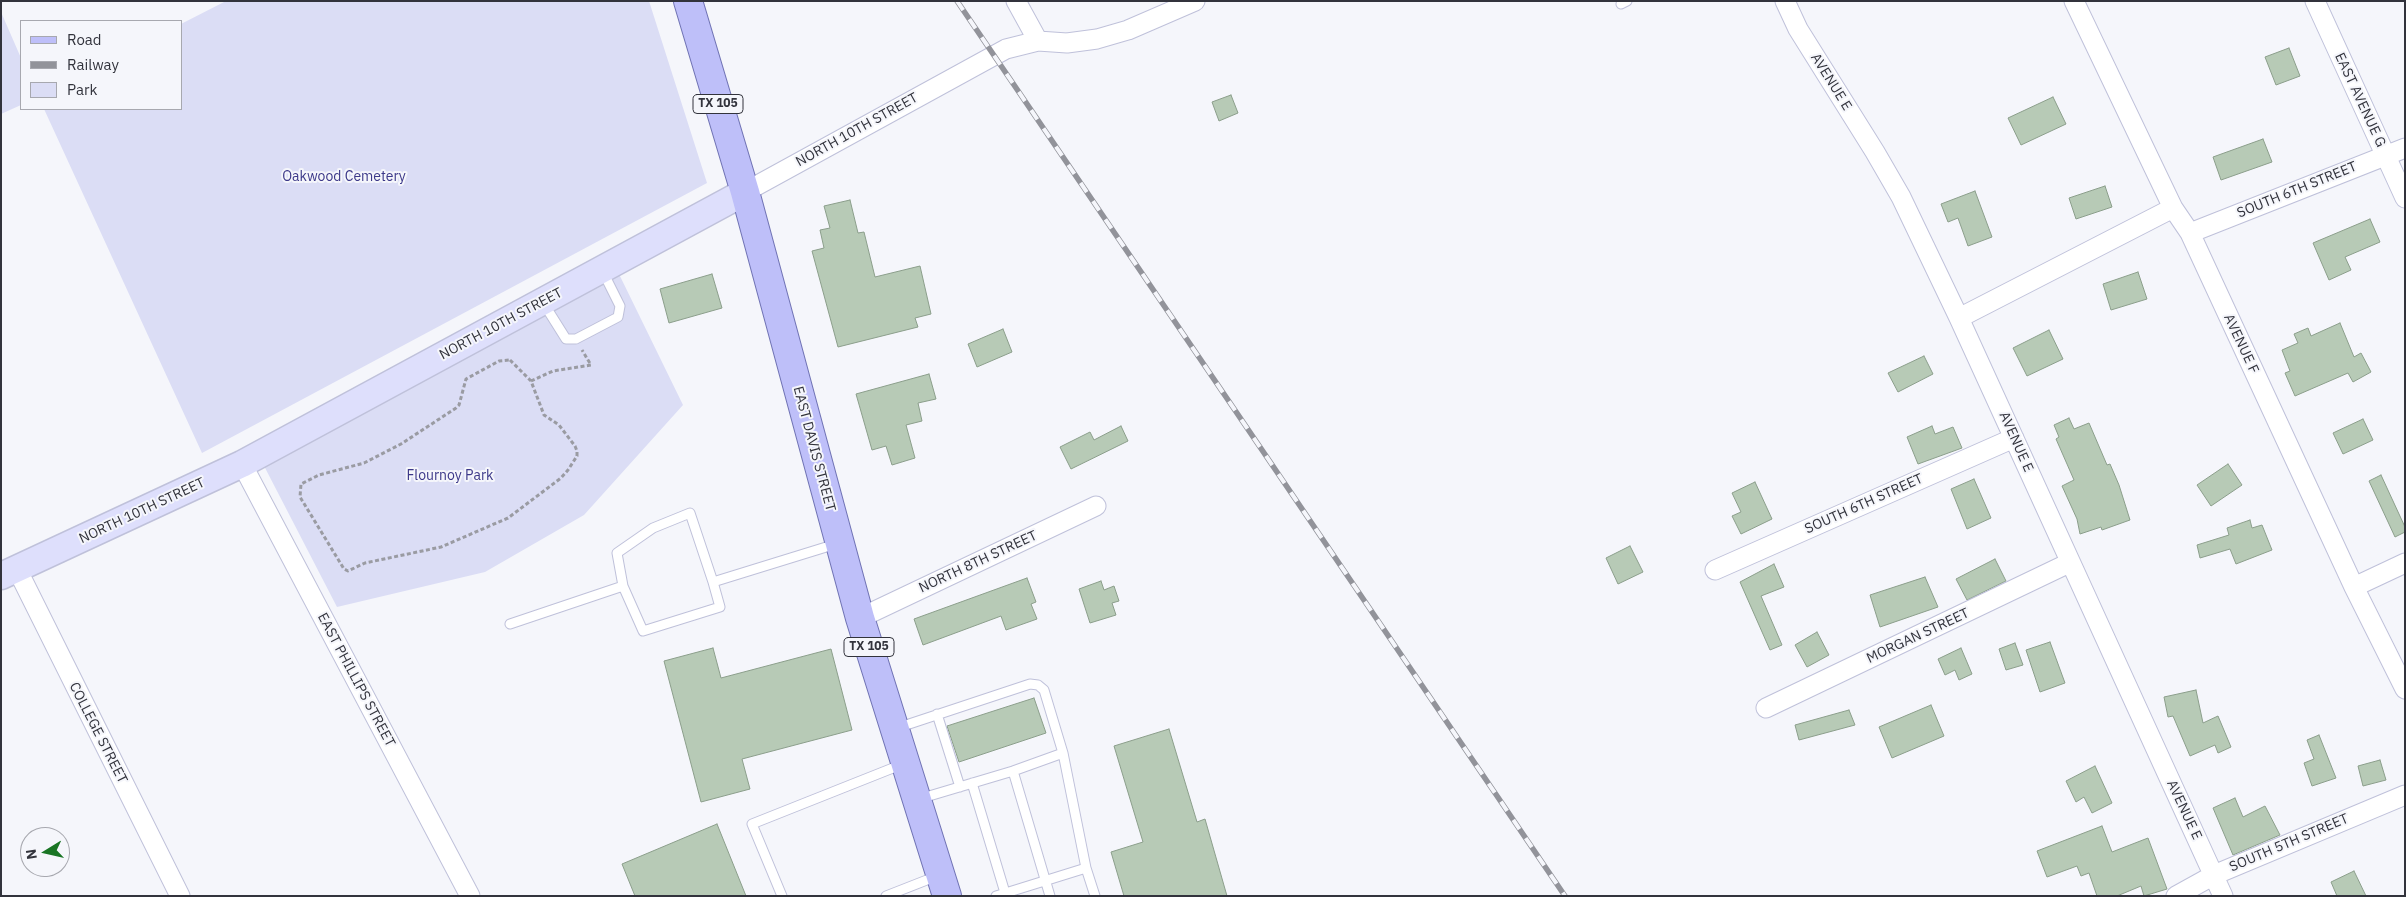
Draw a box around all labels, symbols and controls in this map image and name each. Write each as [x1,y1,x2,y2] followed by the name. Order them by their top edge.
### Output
[20,20,182,110] legend
[67,30,102,49] text: Road
[1807,50,1855,114] street label: AVENUE E
[2331,50,2389,150] street label: EAST AVENUE G
[67,55,119,74] text: Railway
[67,80,97,99] text: Park
[793,89,921,171] street label: NORTH 10TH STREET
[693,95,743,114] road number: TX 105
[2235,158,2359,222] street label: SOUTH 6TH STREET
[282,169,406,185] park label: Oakwood Cemetery
[437,284,565,364] street label: NORTH 10TH STREET
[2220,312,2262,376] street label: AVENUE F
[789,385,839,513] street label: EAST DAVIS STREET
[1995,409,2037,475] street label: AVENUE E
[407,468,493,484] park label: Flournoy Park
[1802,470,1926,538] street label: SOUTH 6TH STREET
[76,474,208,548] street label: NORTH 10TH STREET
[916,527,1040,597] street label: NORTH 8TH STREET
[1864,605,1972,667] street label: MORGAN STREET
[314,610,398,750] street label: EAST PHILLIPS STREET
[844,638,894,656] road number: TX 105
[65,680,131,786] street label: COLLEGE STREET
[2163,777,2205,843] street label: AVENUE E
[2227,810,2351,876] street label: SOUTH 5TH STREET
[20,827,70,877] north arrow
[21,848,41,861] text: N

